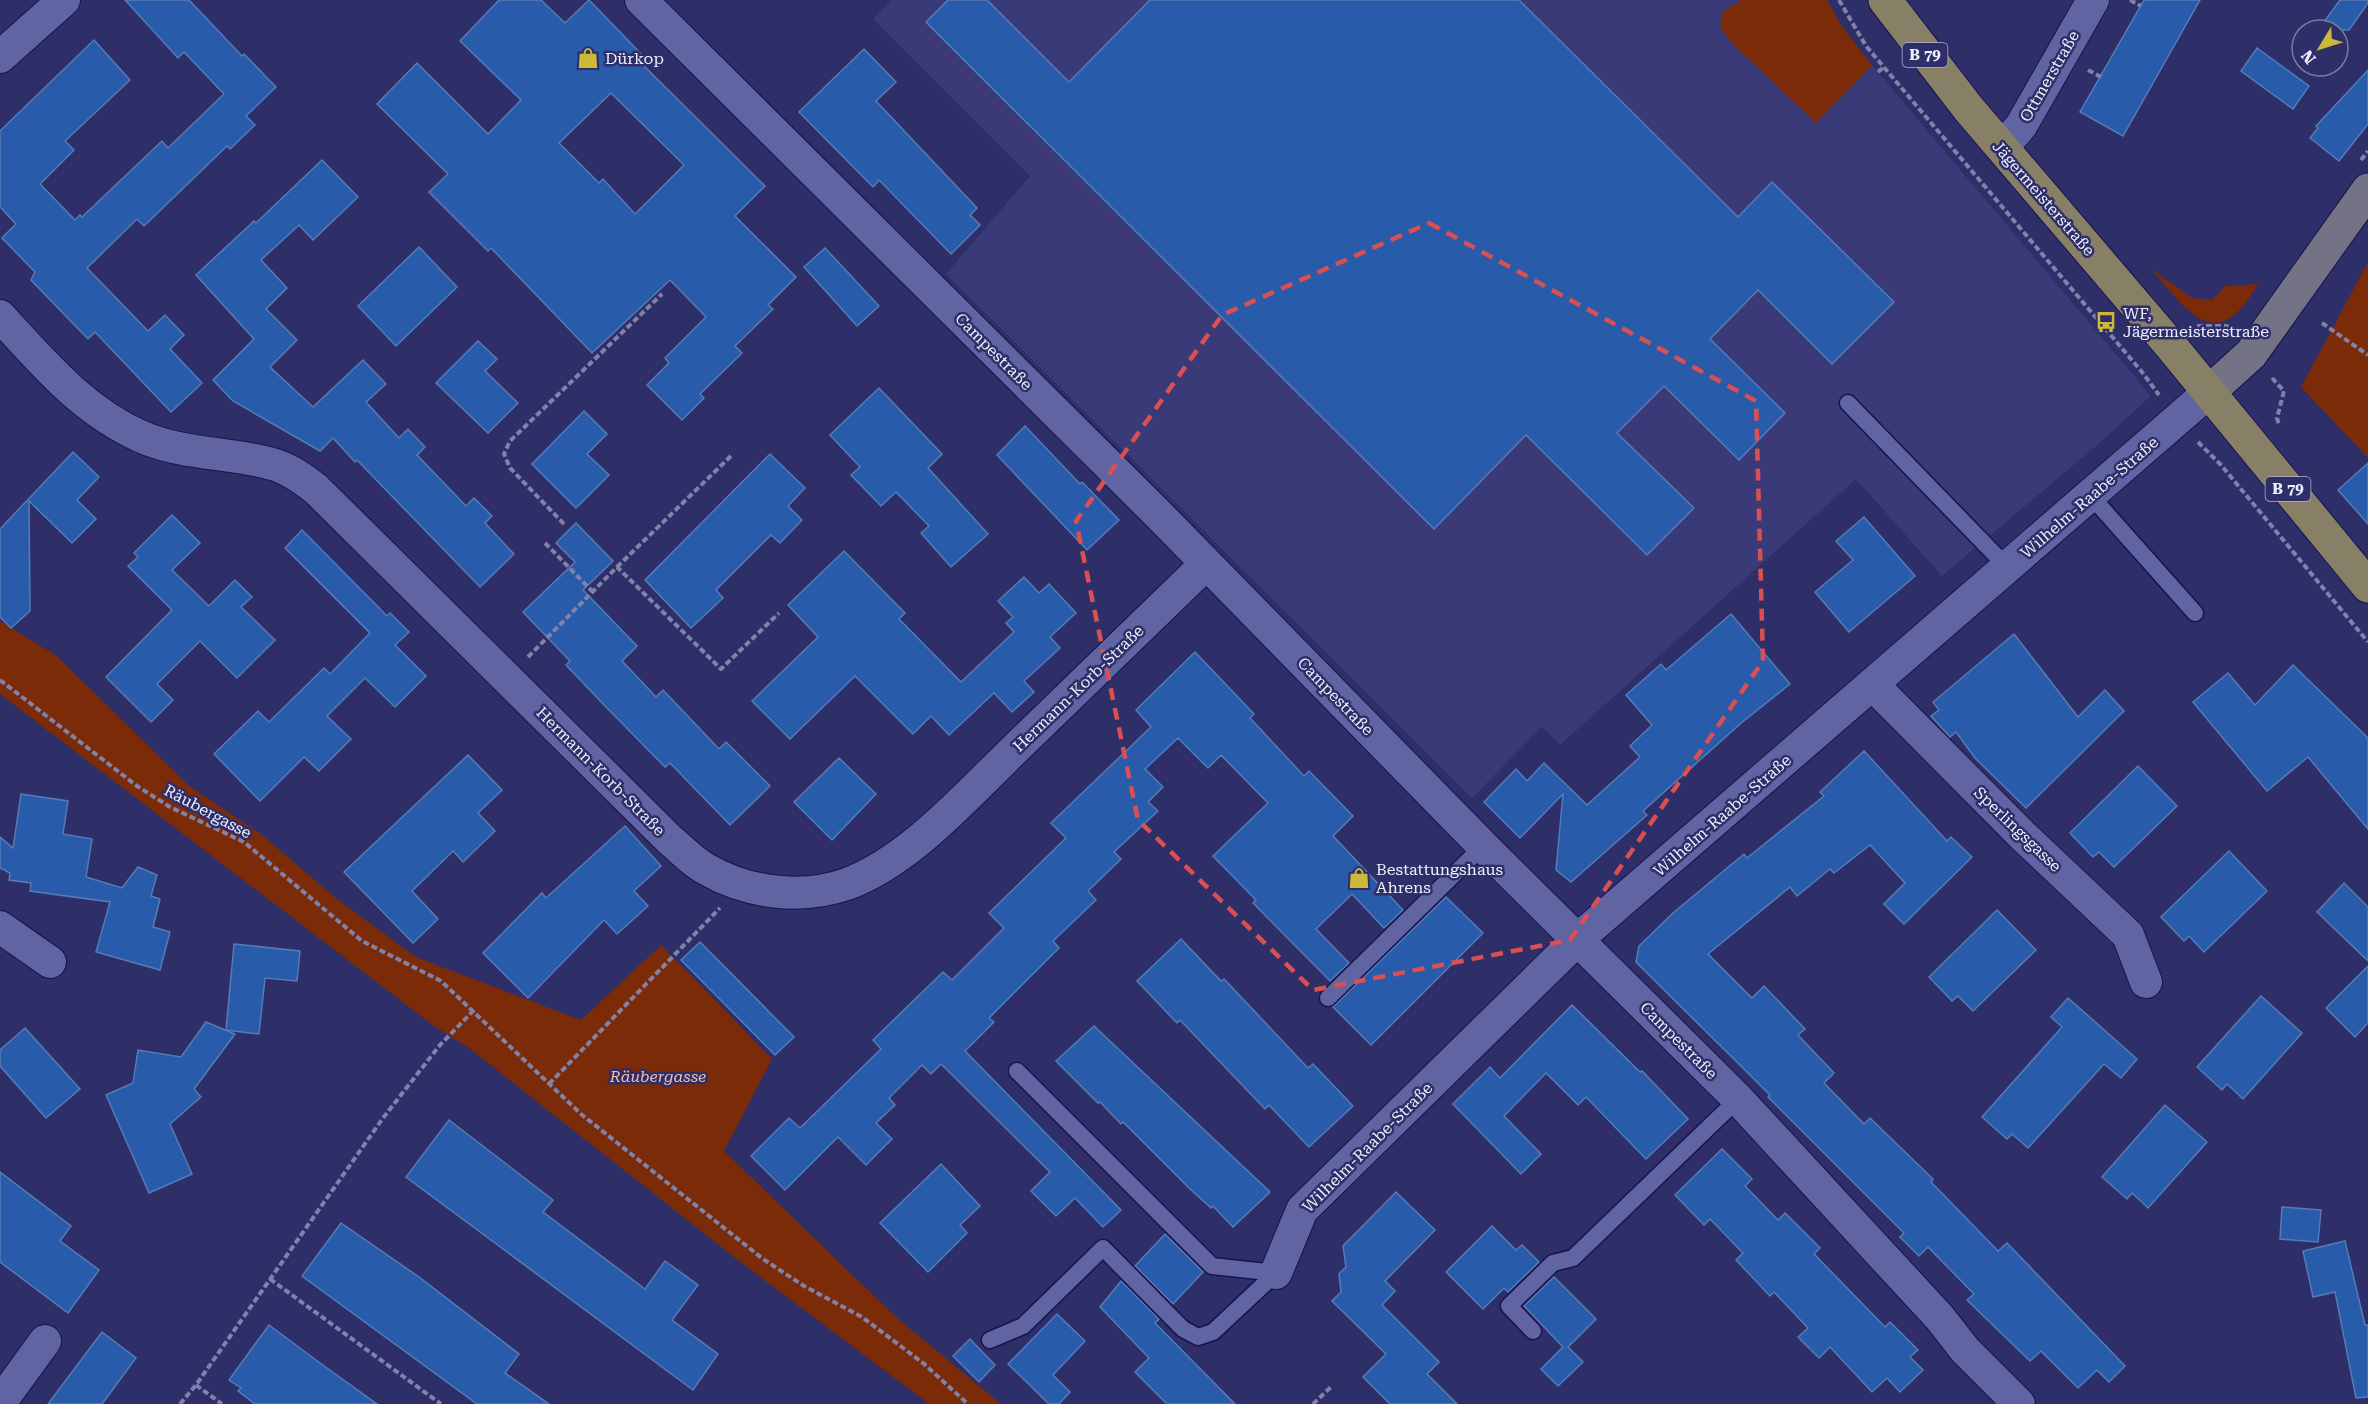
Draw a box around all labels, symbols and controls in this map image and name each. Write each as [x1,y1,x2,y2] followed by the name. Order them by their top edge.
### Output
[2290,18,2350,78] north arrow
[2016,27,2083,125] street label: Ottmerstraße
[1902,43,1948,67] road number: B 79
[576,46,600,70] shop icon: Dürkop
[2297,46,2320,68] text: N
[605,49,664,68] place label: Dürkop
[1989,137,2099,260] street label: Jägermeisterstraße
[2123,304,2269,341] place label: WF, Jägermeisterstraße
[951,309,1036,394] street label: Campestraße
[2094,310,2118,334] bus stop icon: WF, Jägermeisterstraße
[2017,432,2162,562] street label: Wilhelm-Raabe-Straße
[2266,477,2310,501] road number: B 79
[1009,621,1148,756] street label: Hermann-Korb-Straße
[1294,653,1378,740] street label: Campestraße
[532,703,669,840] street label: Hermann-Korb-Straße
[1650,750,1795,880] street label: Wilhelm-Raabe-Straße
[161,780,255,843] street label: Räubergasse
[1970,783,2065,876] street label: Sperlingsgasse
[1376,860,1503,897] place label: Bestattungshaus Ahrens
[1347,866,1371,890] shop icon: Bestattungshaus Ahrens
[1636,998,1721,1083] street label: Campestraße
[609,1067,706,1086] park label: Räubergasse
[1298,1078,1436,1216] street label: Wilhelm-Raabe-Straße

